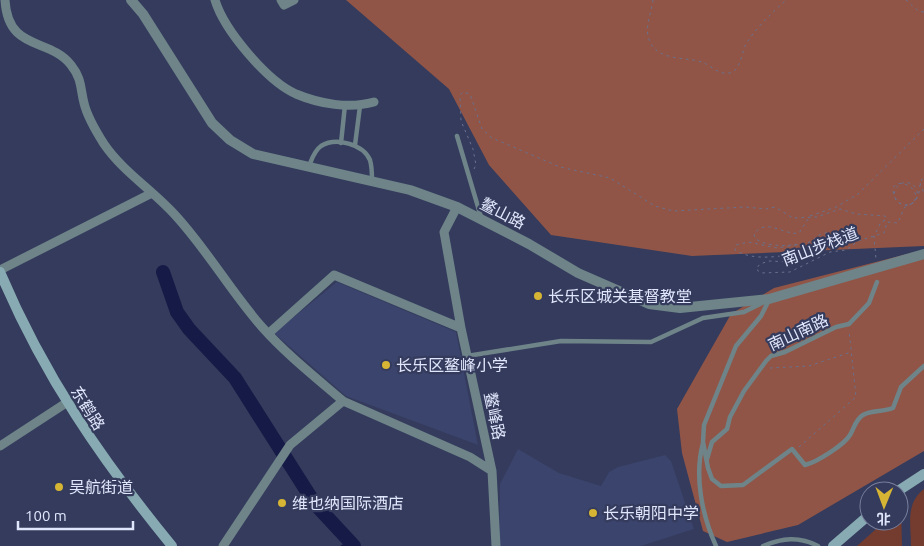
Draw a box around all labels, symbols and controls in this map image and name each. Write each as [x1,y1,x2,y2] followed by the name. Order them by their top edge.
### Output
[478,194,528,232] street label: 鳌山路
[779,223,861,269] street label: 南山步栈道
[548,287,692,305] place label: 长乐区城关基督教堂
[532,290,544,302] marker: 长乐区城关基督教堂
[765,310,831,354] street label: 南山南路
[396,356,508,374] place label: 长乐区鳌峰小学
[380,359,392,371] marker: 长乐区鳌峰小学
[68,383,108,433] street label: 东鹤路
[481,391,509,441] street label: 鳌峰路
[69,478,133,496] place label: 吴航街道
[53,481,65,493] marker: 吴航街道
[859,481,909,531] north arrow
[292,494,404,512] place label: 维也纳国际酒店
[276,497,288,509] marker: 维也纳国际酒店
[18,498,132,530] scale bar
[603,504,699,522] place label: 长乐朝阳中学
[25,507,67,524] text: 100 m
[587,507,599,519] marker: 长乐朝阳中学
[877,511,891,527] text: 北

